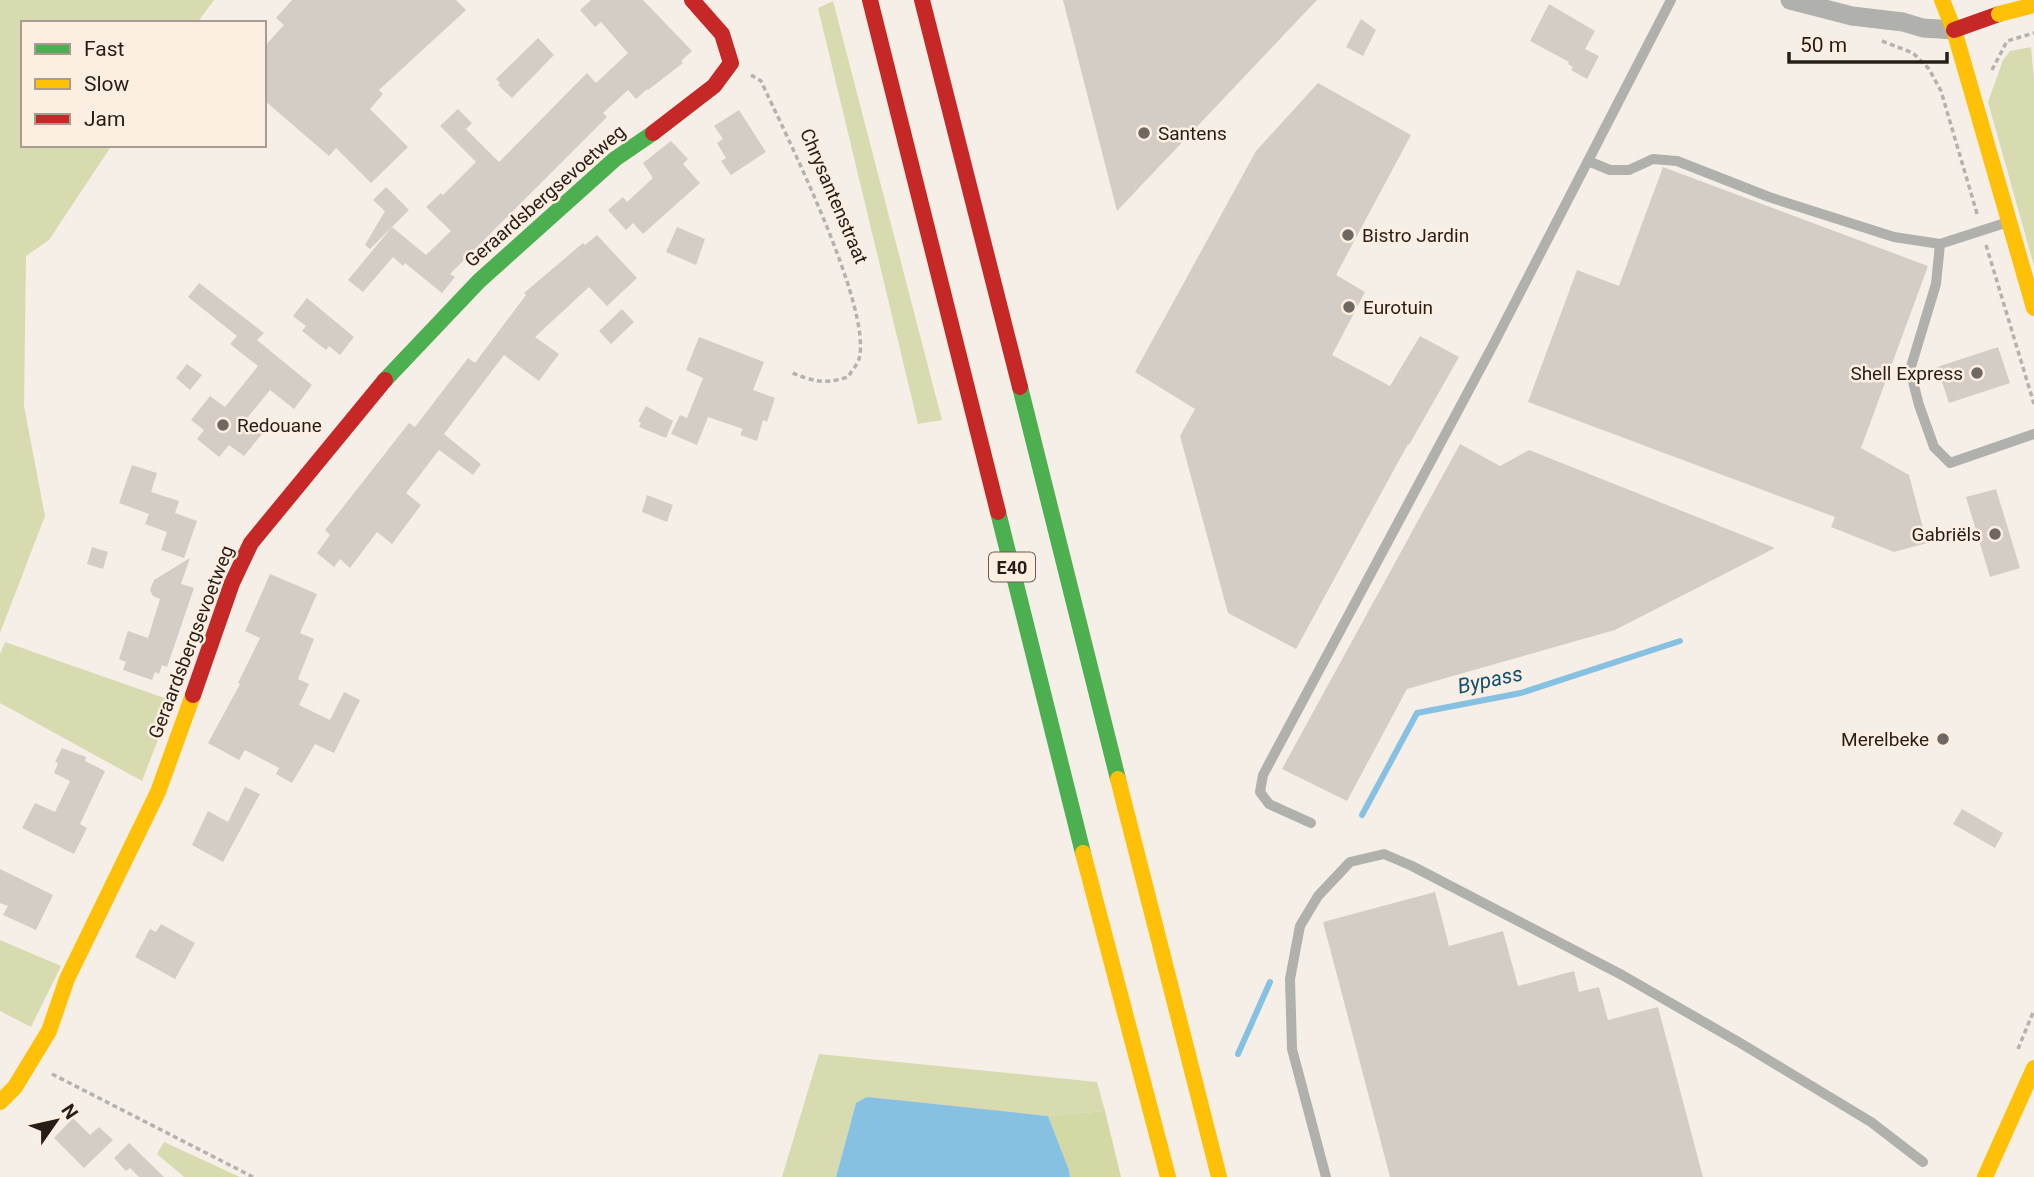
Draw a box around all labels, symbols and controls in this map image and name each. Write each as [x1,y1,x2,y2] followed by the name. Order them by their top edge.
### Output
[21,21,266,147] legend
[1789,21,1946,65] scale bar
[1800,33,1847,57] text: 50 m
[84,37,125,61] text: Fast
[84,72,130,96] text: Slow
[84,107,125,131] text: Jam
[460,120,630,272] street label: Geraardsbergsevoetweg
[1158,122,1227,145] place label: Santens
[795,125,873,267] street label: Chrysantenstraat
[1136,125,1152,141] marker: Santens
[1362,224,1469,247] place label: Bistro Jardin
[1340,227,1356,243] marker: Bistro Jardin
[1363,296,1433,319] place label: Eurotuin
[1341,299,1357,315] marker: Eurotuin
[1850,362,1963,385] place label: Shell Express
[1969,365,1985,381] marker: Shell Express
[237,414,322,437] place label: Redouane
[215,417,231,433] marker: Redouane
[1911,523,1981,546] place label: Gabriëls
[1987,526,2003,542] marker: Gabriëls
[143,542,239,742] street label: Geraardsbergsevoetweg
[989,552,1035,582] road number: E40
[1455,661,1525,699] water label: Bypass
[1841,728,1929,751] place label: Merelbeke
[1935,731,1951,747] marker: Merelbeke
[21,1086,91,1156] north arrow
[56,1100,83,1124] text: N

